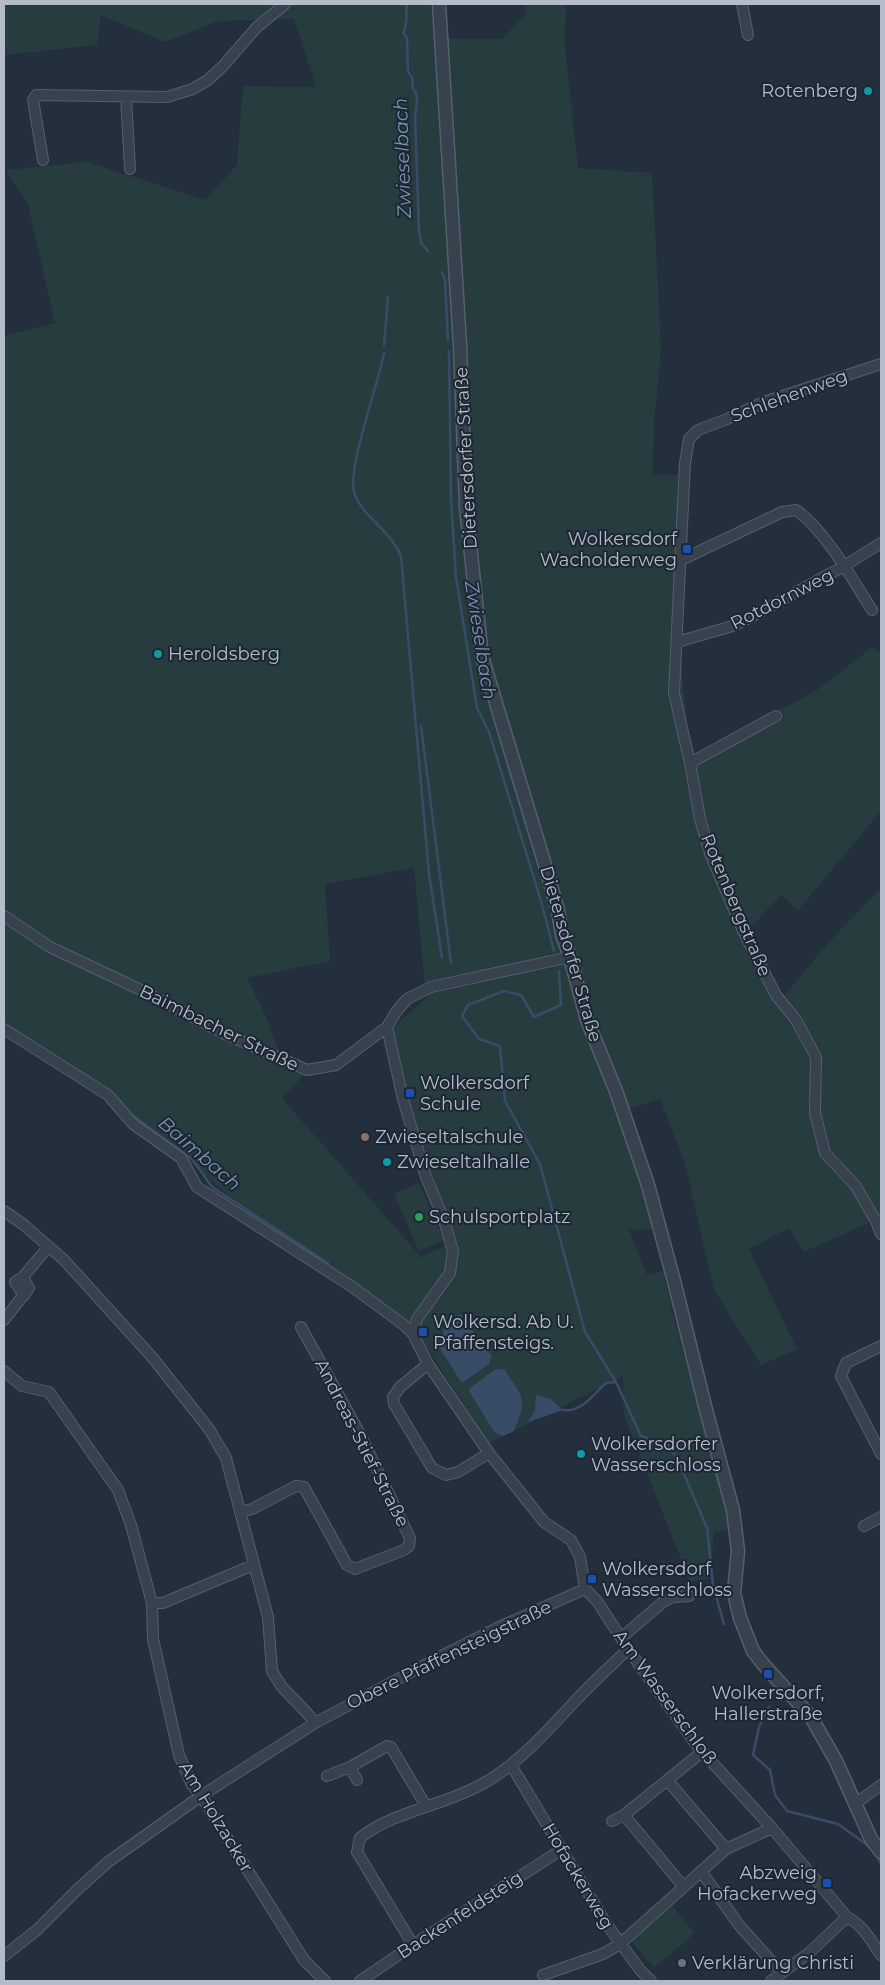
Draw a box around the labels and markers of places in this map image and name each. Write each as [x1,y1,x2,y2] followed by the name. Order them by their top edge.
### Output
[761,80,858,102] place label: Rotenberg
[862,85,874,97] marker: Rotenberg
[540,528,678,571] place label: Wolkersdorf Wacholderweg
[681,543,693,555] marker: Wolkersdorf Wacholderweg
[168,643,280,665] place label: Heroldsberg
[152,648,164,660] marker: Heroldsberg
[420,1072,530,1115] place label: Wolkersdorf Schule
[404,1087,416,1099] marker: Wolkersdorf Schule
[375,1126,524,1148] place label: Zwieseltalschule
[359,1131,371,1143] marker: Zwieseltalschule
[397,1151,530,1173] place label: Zwieseltalhalle
[381,1156,393,1168] marker: Zwieseltalhalle
[429,1206,570,1228] place label: Schulsportplatz
[413,1211,425,1223] marker: Schulsportplatz
[433,1311,574,1354] place label: Wolkersd. Ab U. Pfaffensteigs.
[417,1326,429,1338] marker: Wolkersd. Ab U. Pfaffensteigs.
[591,1433,721,1476] place label: Wolkersdorfer Wasserschloss
[575,1448,587,1460] marker: Wolkersdorfer Wasserschloss
[602,1558,732,1601] place label: Wolkersdorf Wasserschloss
[586,1573,598,1585] marker: Wolkersdorf Wasserschloss
[762,1668,774,1680] marker: Wolkersdorf, Hallerstraße
[712,1682,824,1725] place label: Wolkersdorf, Hallerstraße
[697,1862,817,1905] place label: Abzweig Hofackerweg
[821,1877,833,1889] marker: Abzweig Hofackerweg
[692,1952,854,1974] place label: Verklärung Christi
[676,1957,688,1969] marker: Verklärung Christi

